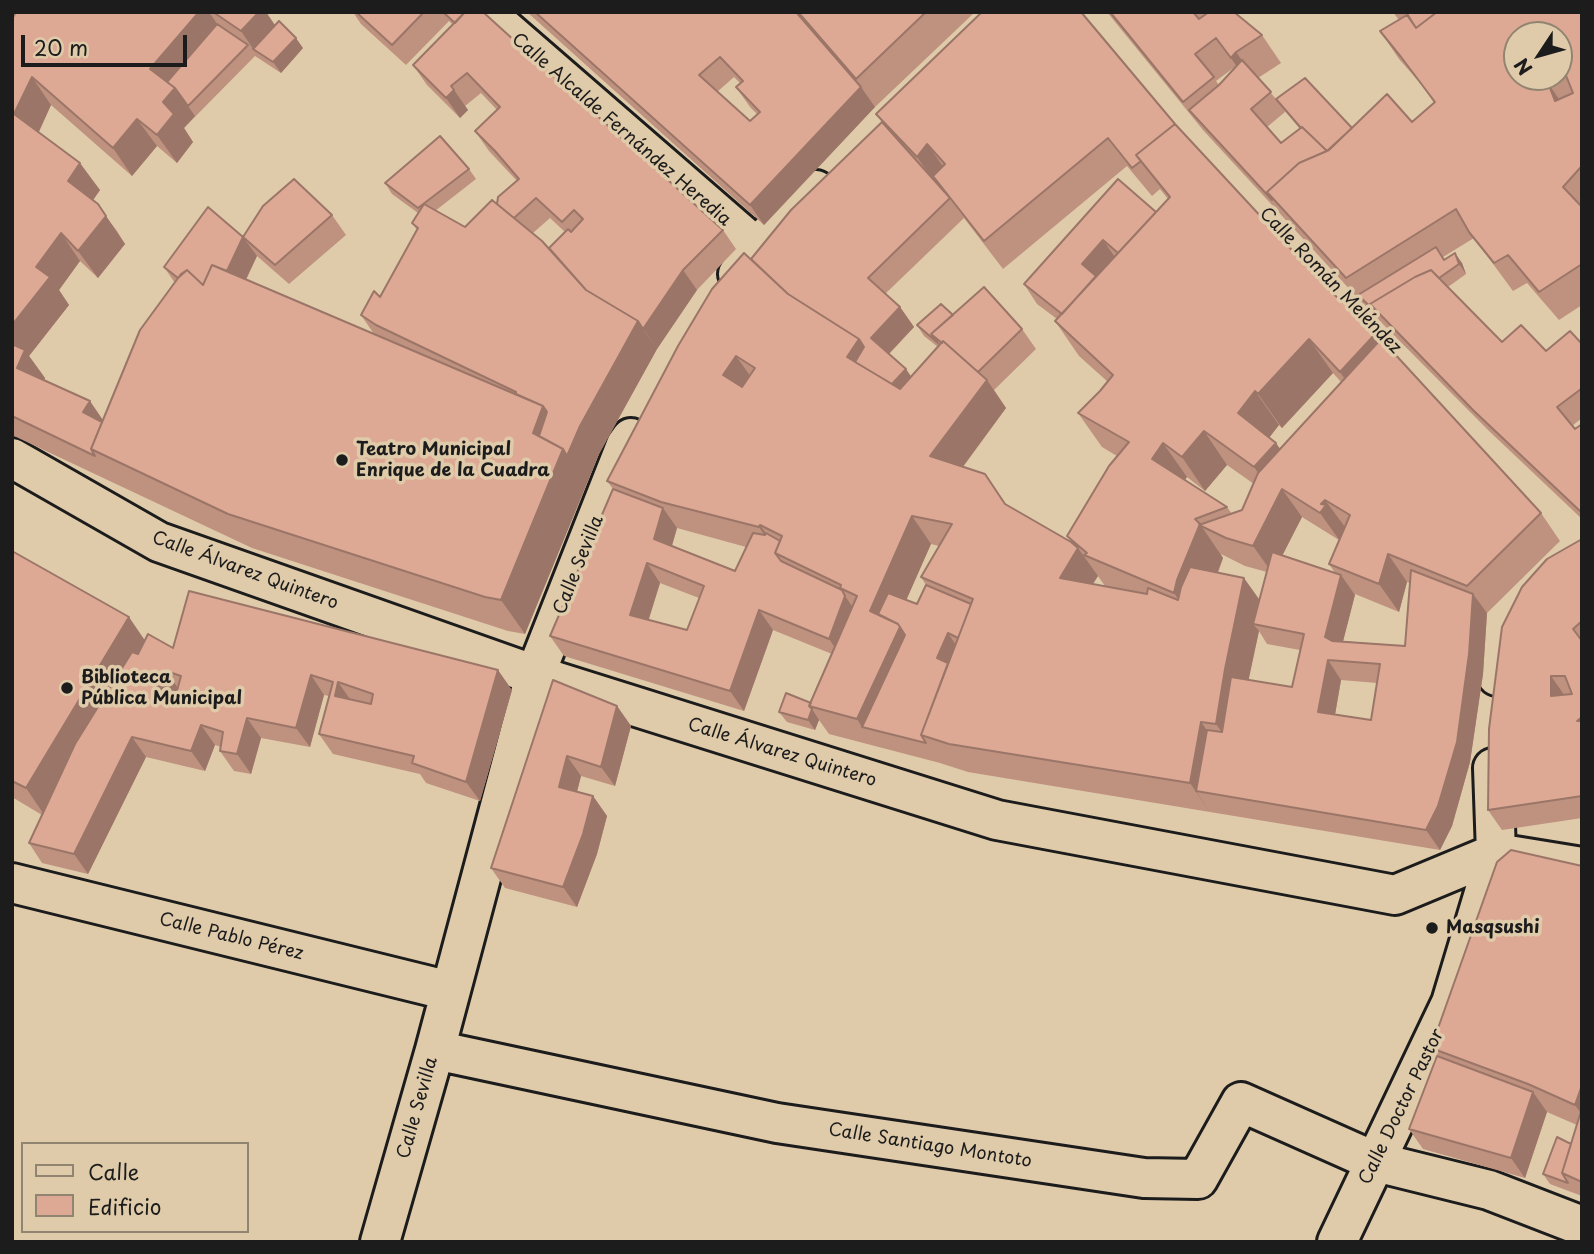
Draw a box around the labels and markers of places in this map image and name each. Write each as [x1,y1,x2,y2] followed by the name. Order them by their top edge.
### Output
[356,439,550,482] place label: Teatro Municipal Enrique de la Cuadra
[334,452,350,468] marker: Teatro Municipal Enrique de la Cuadra
[81,667,242,710] place label: Biblioteca Pública Municipal
[59,680,75,696] marker: Biblioteca Pública Municipal
[1446,917,1539,939] place label: Masqsushi
[1424,920,1440,936] marker: Masqsushi

